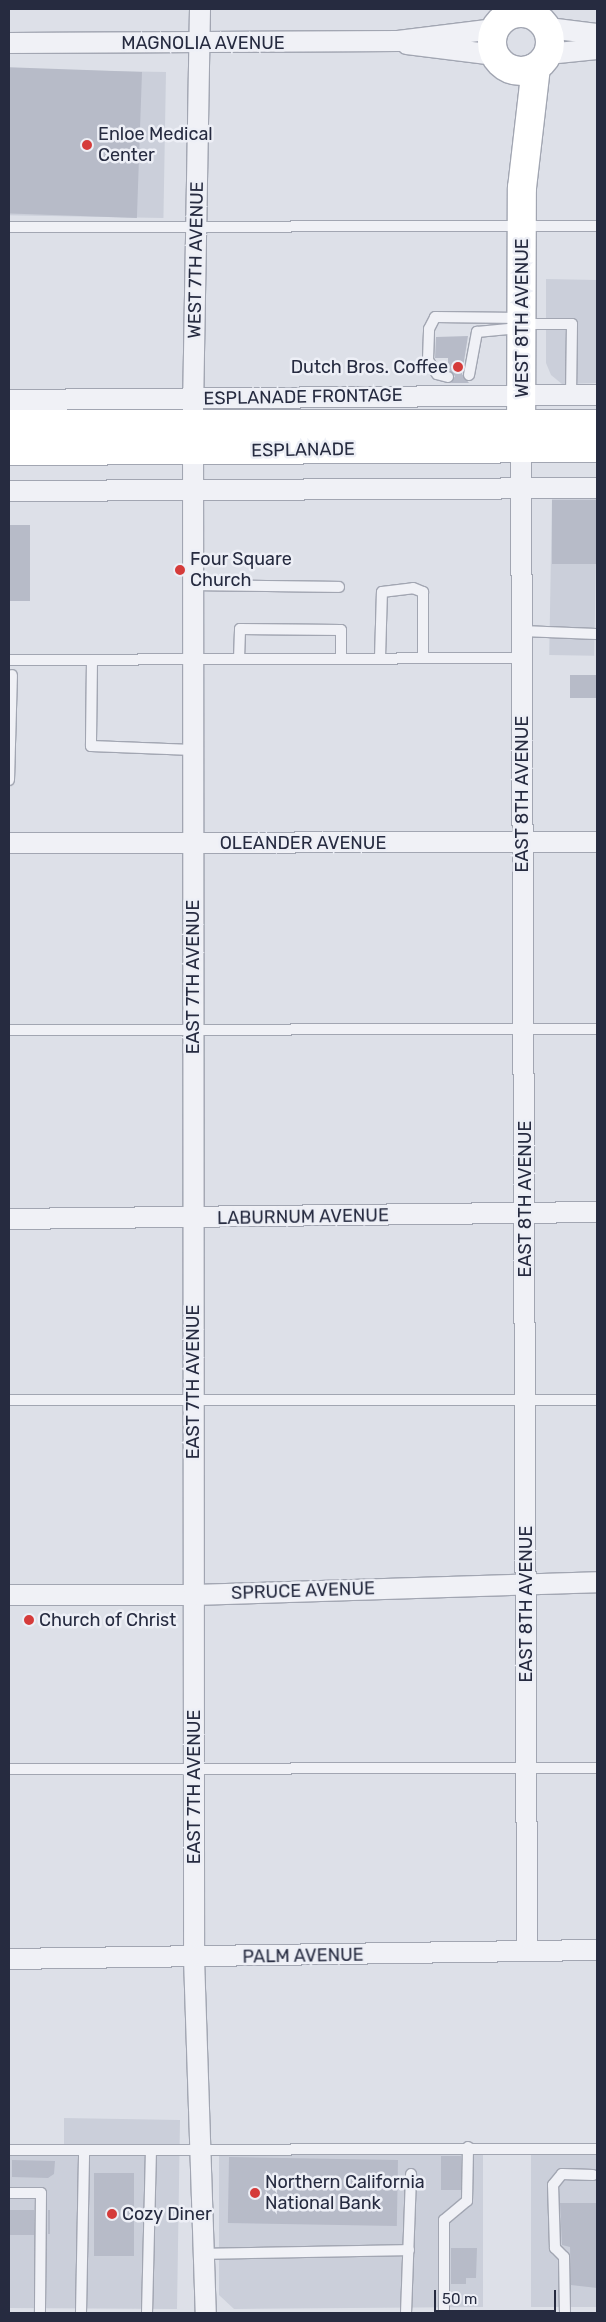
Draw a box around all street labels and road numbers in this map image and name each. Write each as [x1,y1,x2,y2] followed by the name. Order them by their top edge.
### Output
[121,32,285,54] street label: MAGNOLIA AVENUE
[184,181,208,339] street label: WEST 7TH AVENUE
[511,238,533,398] street label: WEST 8TH AVENUE
[203,384,403,410] street label: ESPLANADE FRONTAGE
[251,438,355,462] street label: ESPLANADE
[511,715,533,873] street label: EAST 8TH AVENUE
[219,832,387,854] street label: OLEANDER AVENUE
[182,899,204,1055] street label: EAST 7TH AVENUE
[514,1120,536,1278] street label: EAST 8TH AVENUE
[217,1205,389,1229] street label: LABURNUM AVENUE
[182,1304,204,1460] street label: EAST 7TH AVENUE
[515,1525,537,1683] street label: EAST 8TH AVENUE
[230,1578,376,1604] street label: SPRUCE AVENUE
[183,1709,205,1865] street label: EAST 7TH AVENUE
[242,1944,364,1968] street label: PALM AVENUE

